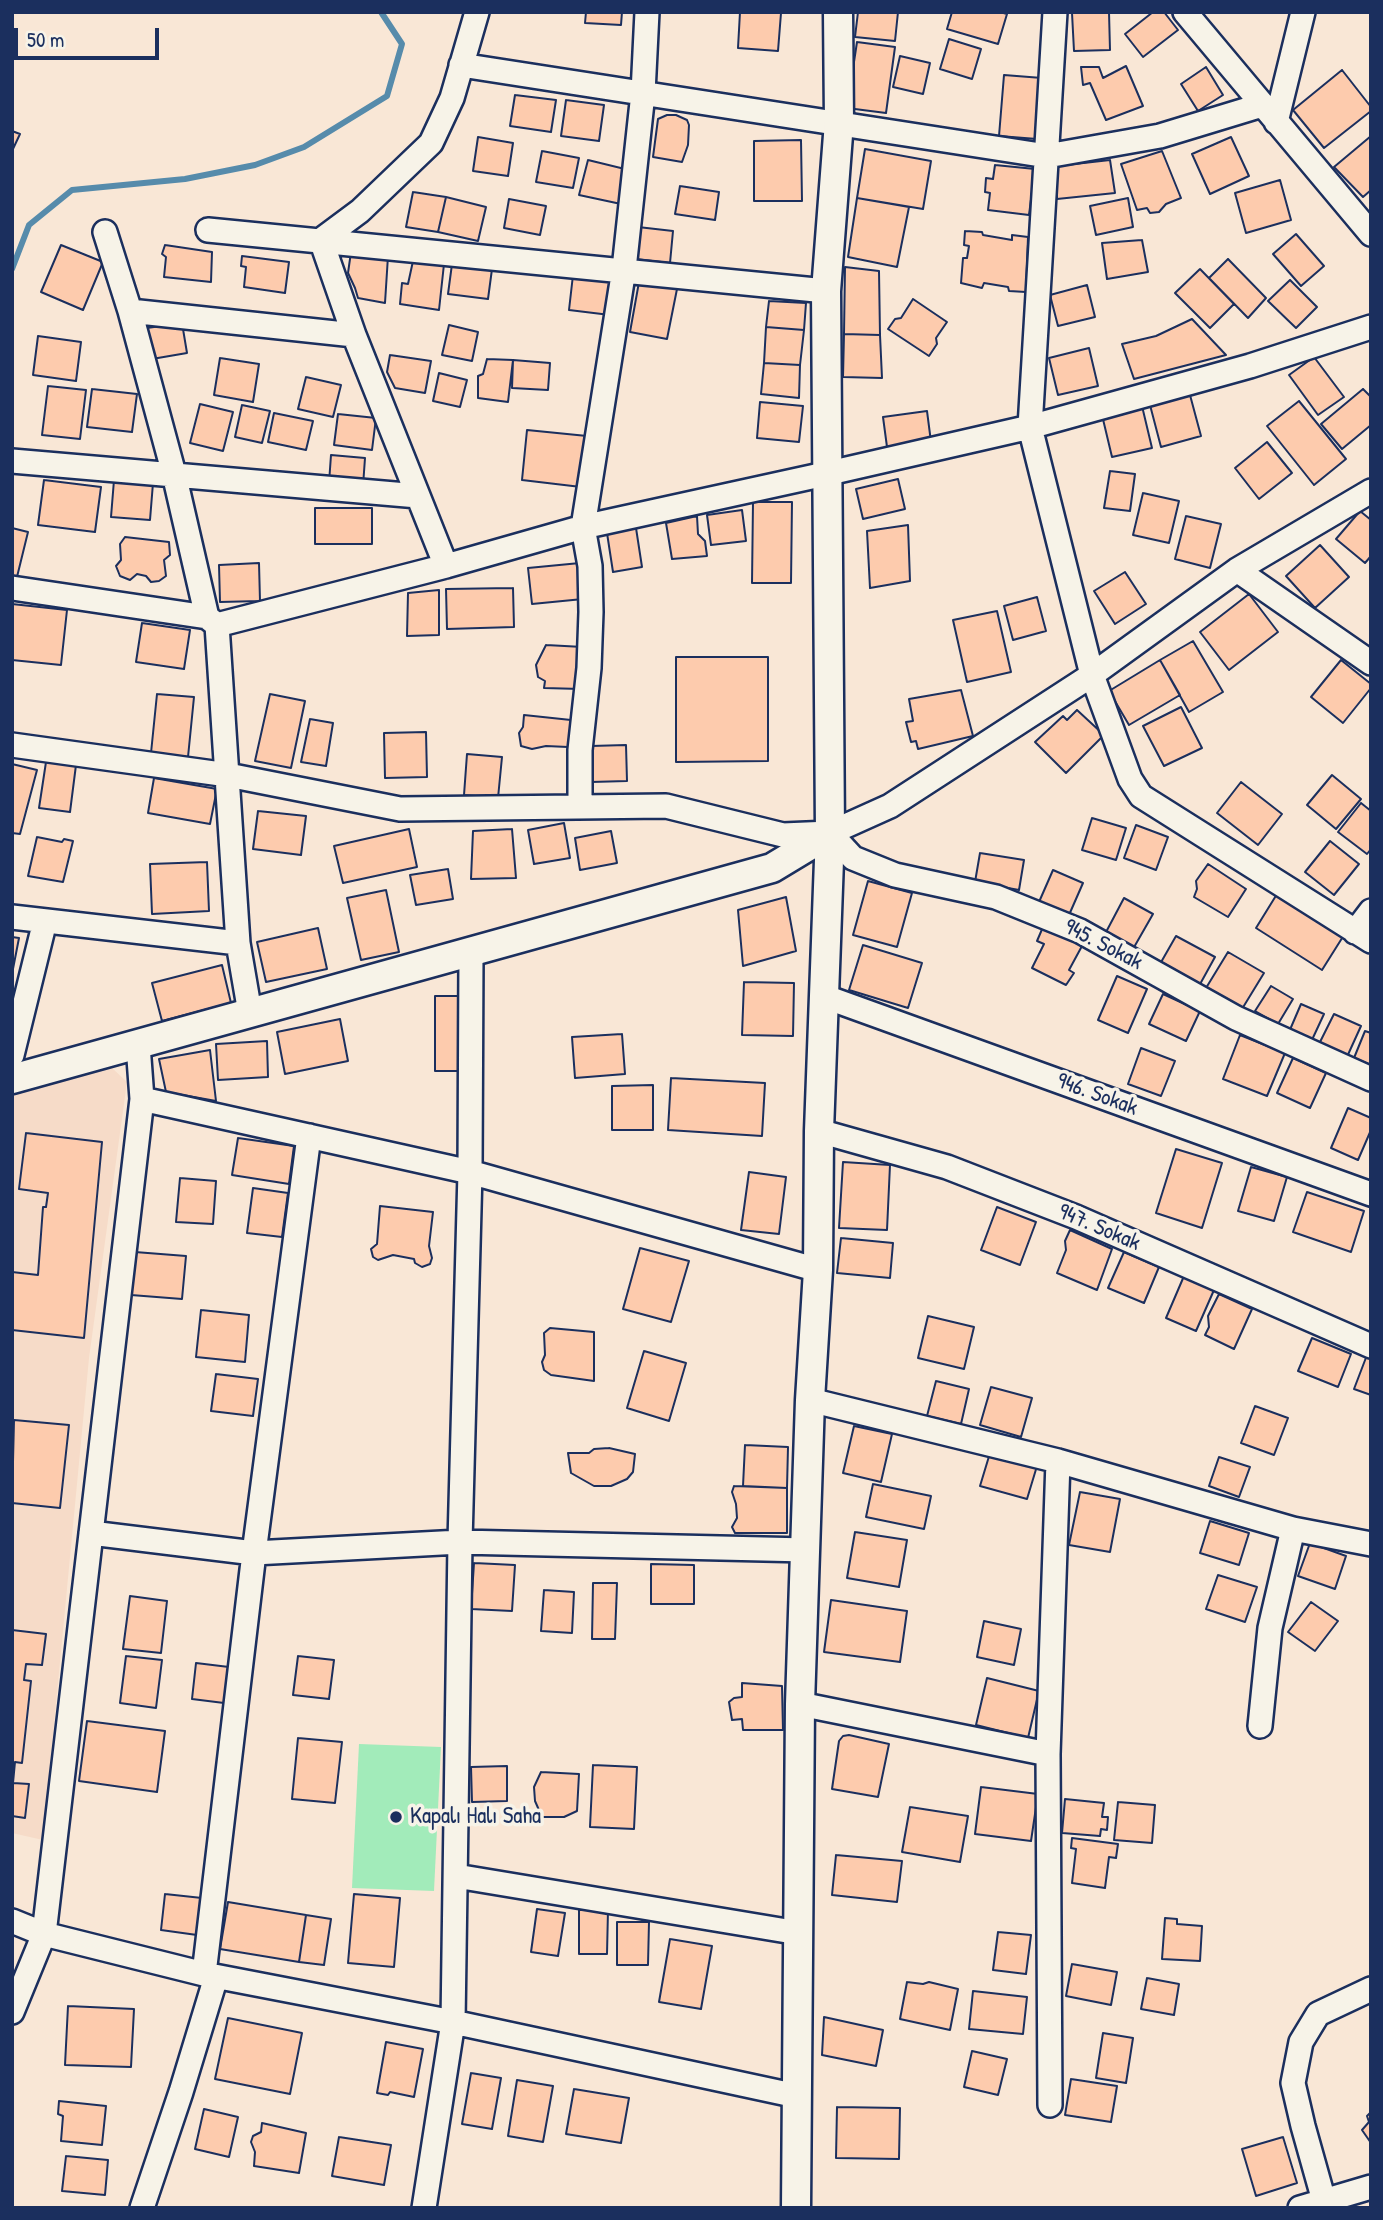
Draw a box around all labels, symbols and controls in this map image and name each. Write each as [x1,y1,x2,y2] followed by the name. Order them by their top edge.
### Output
[18,14,163,58] scale bar
[27,25,64,54] text: 50 m
[1059,913,1147,977] street label: 945. Sokak
[1053,1068,1141,1122] street label: 946. Sokak
[1054,1198,1144,1258] street label: 947. Sokak
[410,1803,541,1831] place label: Kapalı Halı Saha
[388,1809,404,1825] marker: Kapalı Halı Saha

